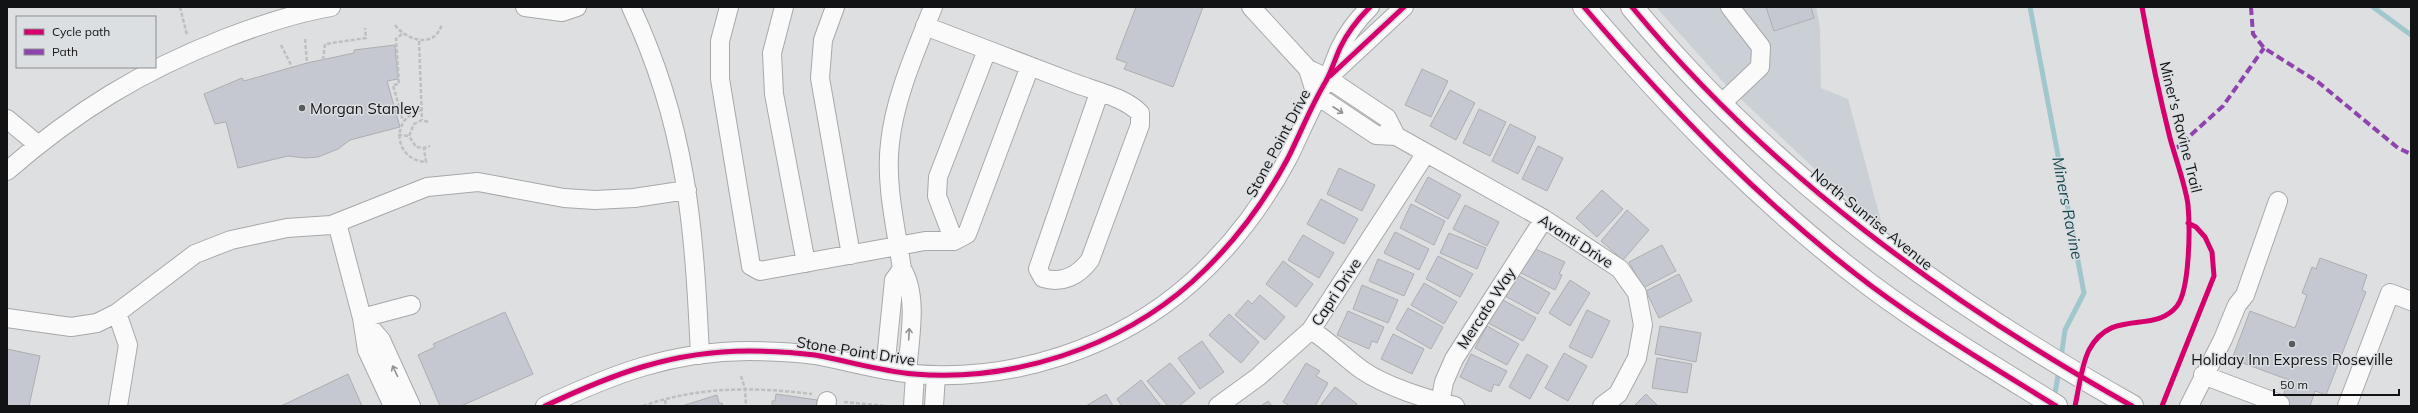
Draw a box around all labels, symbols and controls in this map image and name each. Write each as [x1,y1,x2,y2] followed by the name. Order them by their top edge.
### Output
[16,16,156,68] legend
[52,24,110,39] text: Cycle path
[52,44,78,59] text: Path
[2155,59,2207,195] street label: Miner's Ravine Trail
[1242,86,1314,200] street label: Stone Point Drive
[310,99,420,118] place label: Morgan Stanley
[297,103,307,113] marker: Morgan Stanley
[1332,106,1343,114] one-way arrow
[2048,155,2088,261] water label: Miners Ravine
[1807,164,1937,274] street label: North Sunrise Avenue
[1535,210,1617,272] street label: Avanti Drive
[1307,254,1365,330] street label: Capri Drive
[1453,264,1519,352] street label: Mercato Way
[906,328,913,341] one-way arrow
[795,332,917,370] street label: Stone Point Drive
[2287,339,2297,349] marker: Holiday Inn Express Roseville
[2191,350,2393,369] place label: Holiday Inn Express Roseville
[391,365,398,377] one-way arrow
[2274,371,2399,397] scale bar
[2280,377,2308,392] text: 50 m

